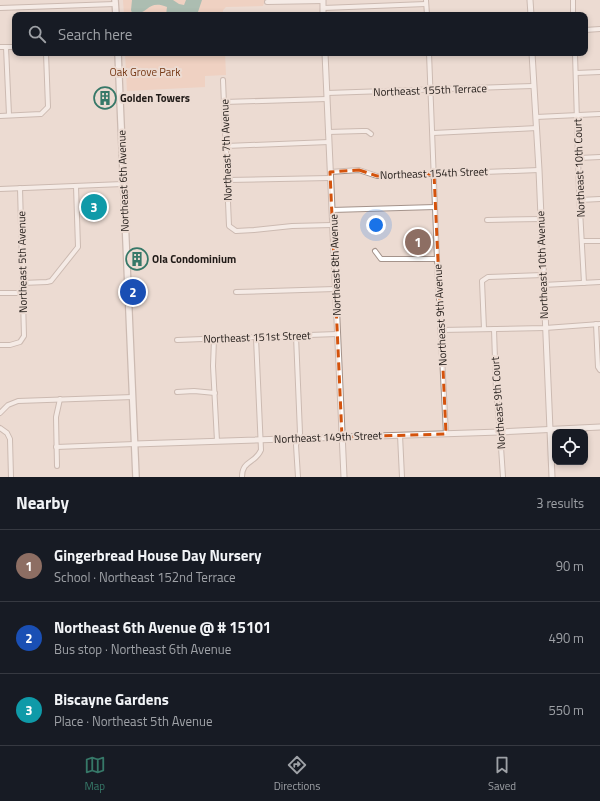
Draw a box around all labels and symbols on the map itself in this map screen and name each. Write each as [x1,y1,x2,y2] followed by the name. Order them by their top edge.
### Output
[110,64,181,80] park label: Oak Grove Park
[373,80,488,100] street label: Northeast 155th Terrace
[92,85,118,111] building icon: Golden Towers
[120,90,190,106] place label: Golden Towers
[216,98,236,201] street label: Northeast 7th Avenue
[569,118,589,218] street label: Northeast 10th Court
[113,129,133,232] street label: Northeast 6th Avenue
[380,163,489,183] street label: Northeast 154th Street
[81,192,107,222] pin: 3
[13,210,31,313] street label: Northeast 5th Avenue
[532,210,552,319] street label: Northeast 10th Avenue
[325,213,345,316] street label: Northeast 8th Avenue
[366,215,386,235] your location
[405,227,431,257] pin: 1
[124,246,150,272] building icon: Ola Condominium
[152,251,236,267] place label: Ola Condominium
[429,263,451,366] street label: Northeast 9th Avenue
[120,277,146,307] pin: 2
[203,327,311,347] street label: Northeast 151st Street
[487,356,509,450] street label: Northeast 9th Court
[274,427,383,447] street label: Northeast 149th Street

